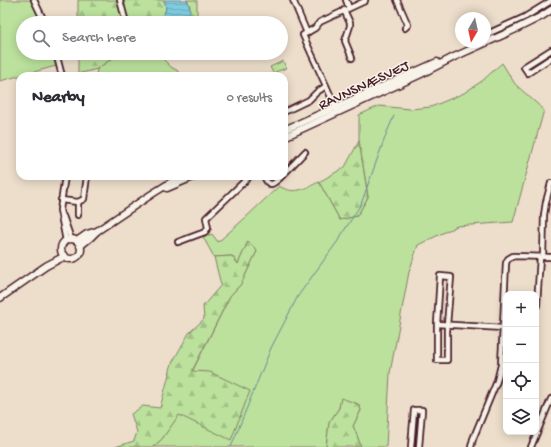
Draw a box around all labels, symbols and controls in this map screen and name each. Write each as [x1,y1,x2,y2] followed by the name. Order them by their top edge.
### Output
[455,12,491,48] north arrow
[16,16,288,60] search box
[30,27,52,49] icon: search
[62,29,136,47] text: Search here
[316,57,413,115] street label: RAVNSNÆSVEJ
[32,88,85,108] text: Nearby
[226,91,272,106] text: 0 results
[503,291,539,435] map controls
[503,291,539,327] button: +
[503,327,539,363] button: −
[503,363,539,399] button: locate
[503,399,539,435] button: layers

